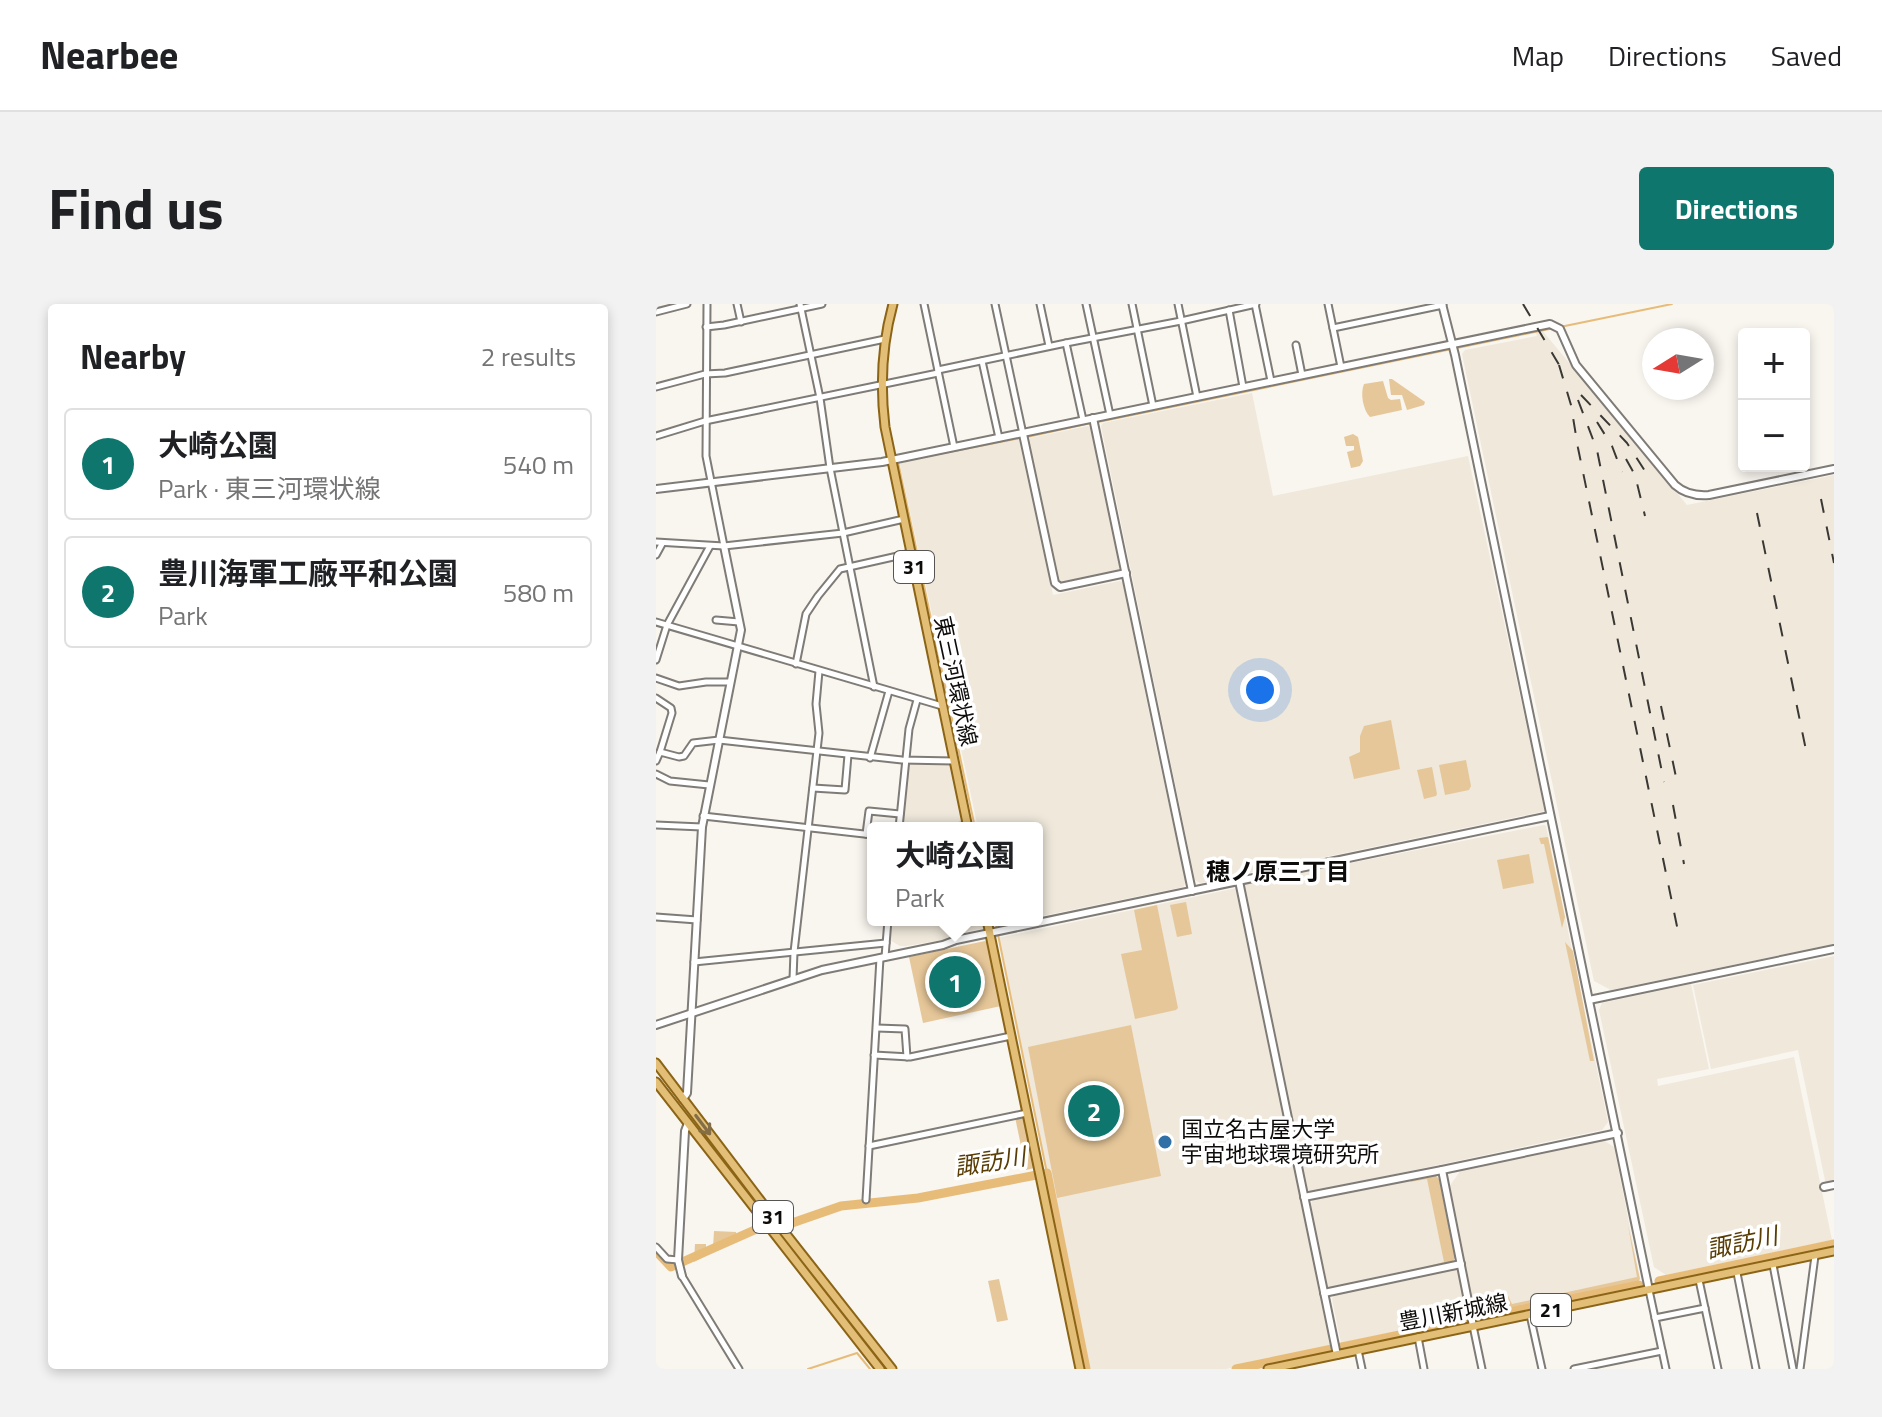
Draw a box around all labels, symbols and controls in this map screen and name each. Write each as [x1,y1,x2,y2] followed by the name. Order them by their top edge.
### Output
[40,26,178,84] text: Nearbee
[1512,34,1564,77] text: Map
[1608,34,1727,77] text: Directions
[1771,34,1842,77] text: Saved
[48,166,224,251] text: Find us
[1639,167,1834,250] button: Directions
[1642,328,1714,400] north arrow
[1738,328,1810,472] map controls
[1738,328,1810,400] button: +
[80,330,186,382] text: Nearby
[481,337,576,376] text: 2 results
[1738,400,1810,472] button: −
[158,422,278,468] text: 大崎公園
[101,445,115,484] text: 1
[503,445,574,484] text: 540 m
[158,469,381,508] text: Park · 東三河環状線
[158,550,458,596] text: 豊川海軍工廠平和公園
[894,551,934,583] road number: 31
[101,573,115,612] text: 2
[503,573,574,612] text: 580 m
[158,596,208,635] text: Park
[926,613,986,749] street label: 東三河環状線
[1240,670,1280,710] your location
[867,822,1043,926] popup
[895,832,1015,878] text: 大崎公園
[1206,853,1350,889] district label: 穂ノ原三丁目
[895,878,945,917] text: Park
[929,952,981,1012] pin: 1
[1068,1081,1120,1141] pin: 2
[1181,1112,1379,1171] place label: 国立名古屋大学 宇宙地球環境研究所
[694,1114,711,1135] one-way arrow
[1156,1133,1174,1151] marker: 国立名古屋大学 宇宙地球環境研究所
[951,1137,1031,1184] water label: 諏訪川
[753,1201,793,1233] road number: 31
[1703,1216,1784,1267] water label: 諏訪川
[1396,1285,1510,1339] street label: 豊川新城線
[1531,1294,1571,1326] road number: 21

